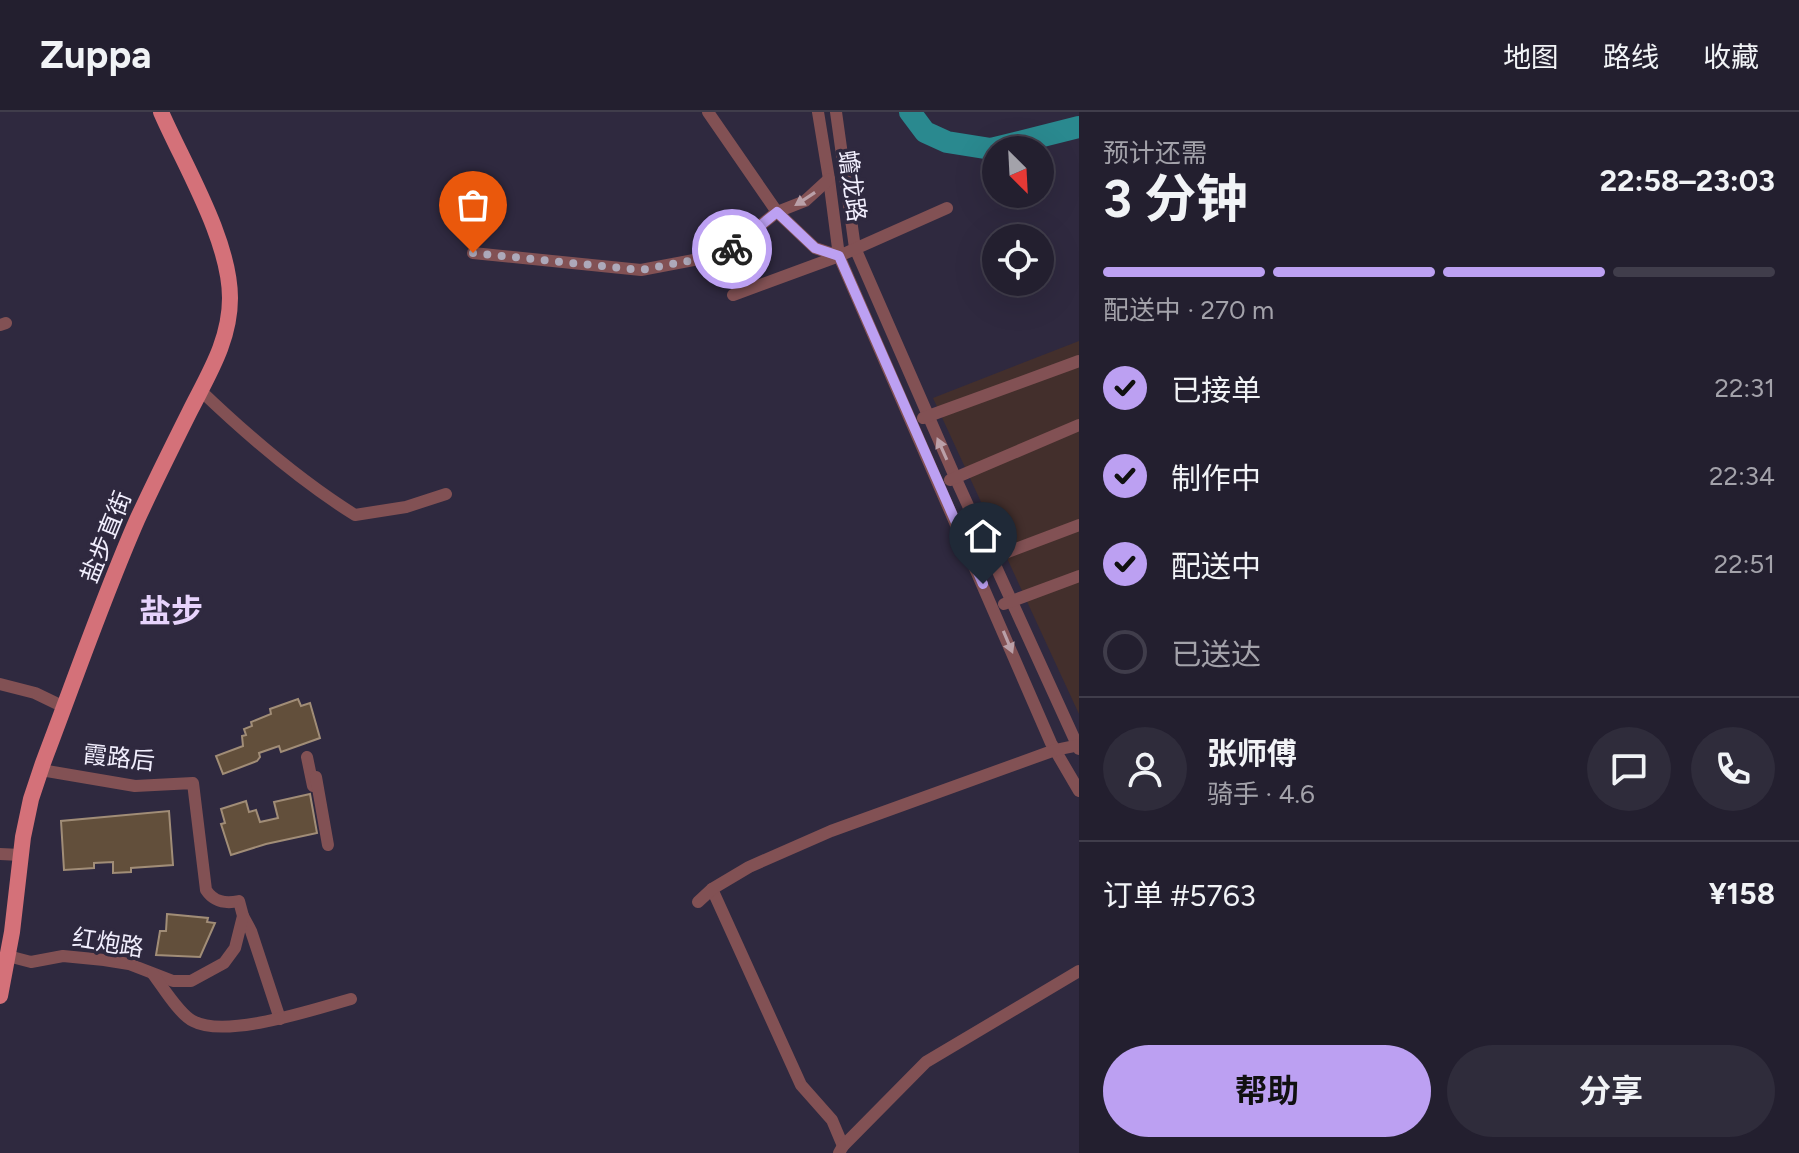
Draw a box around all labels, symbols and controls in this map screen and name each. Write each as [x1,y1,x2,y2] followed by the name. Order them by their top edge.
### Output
[40,32,152,78] text: Zuppa
[1503,40,1559,74] text: 地图
[1603,40,1659,74] text: 路线
[1703,40,1759,74] text: 收藏
[982,136,1054,208] north arrow
[982,136,1054,296] map controls
[1103,137,1207,169] text: 预计还需
[833,148,872,224] street label: 蟾龙路
[1600,162,1775,199] text: 22:58–23:03
[1103,168,1248,230] text: 3 分钟
[439,171,507,253] pin
[451,183,495,227] icon: bag
[794,191,816,205] one-way arrow
[692,209,772,289] courier
[982,224,1054,296] button: locate
[710,227,754,271] icon: bike
[1103,294,1274,326] text: 配送中 · 270 m
[1103,366,1147,410] icon: check
[1171,372,1261,409] text: 已接单
[1714,372,1775,404] text: 22:31
[936,437,949,461] one-way arrow
[1103,454,1147,498] icon: check
[1171,460,1261,497] text: 制作中
[1709,460,1775,492] text: 22:34
[74,487,137,587] street label: 盐步直街
[949,502,1017,584] pin
[961,514,1005,558] icon: home
[1103,542,1147,586] icon: check
[1171,548,1261,585] text: 配送中
[1714,548,1775,580] text: 22:51
[139,592,203,630] district label: 盐步
[1001,630,1014,653] one-way arrow
[1171,636,1261,673] text: 已送达
[1103,727,1187,811] button: person
[1587,727,1671,811] button: chat
[1691,727,1775,811] button: phone
[1207,735,1297,772] text: 张师傅
[82,739,156,776] street label: 霞路后
[1207,778,1315,810] text: 骑手 · 4.6
[1709,875,1775,912] text: ¥158
[1103,877,1256,914] text: 订单 #5763
[70,923,146,962] street label: 红炮路
[1103,1045,1431,1137] button: 帮助
[1447,1045,1775,1137] button: 分享

